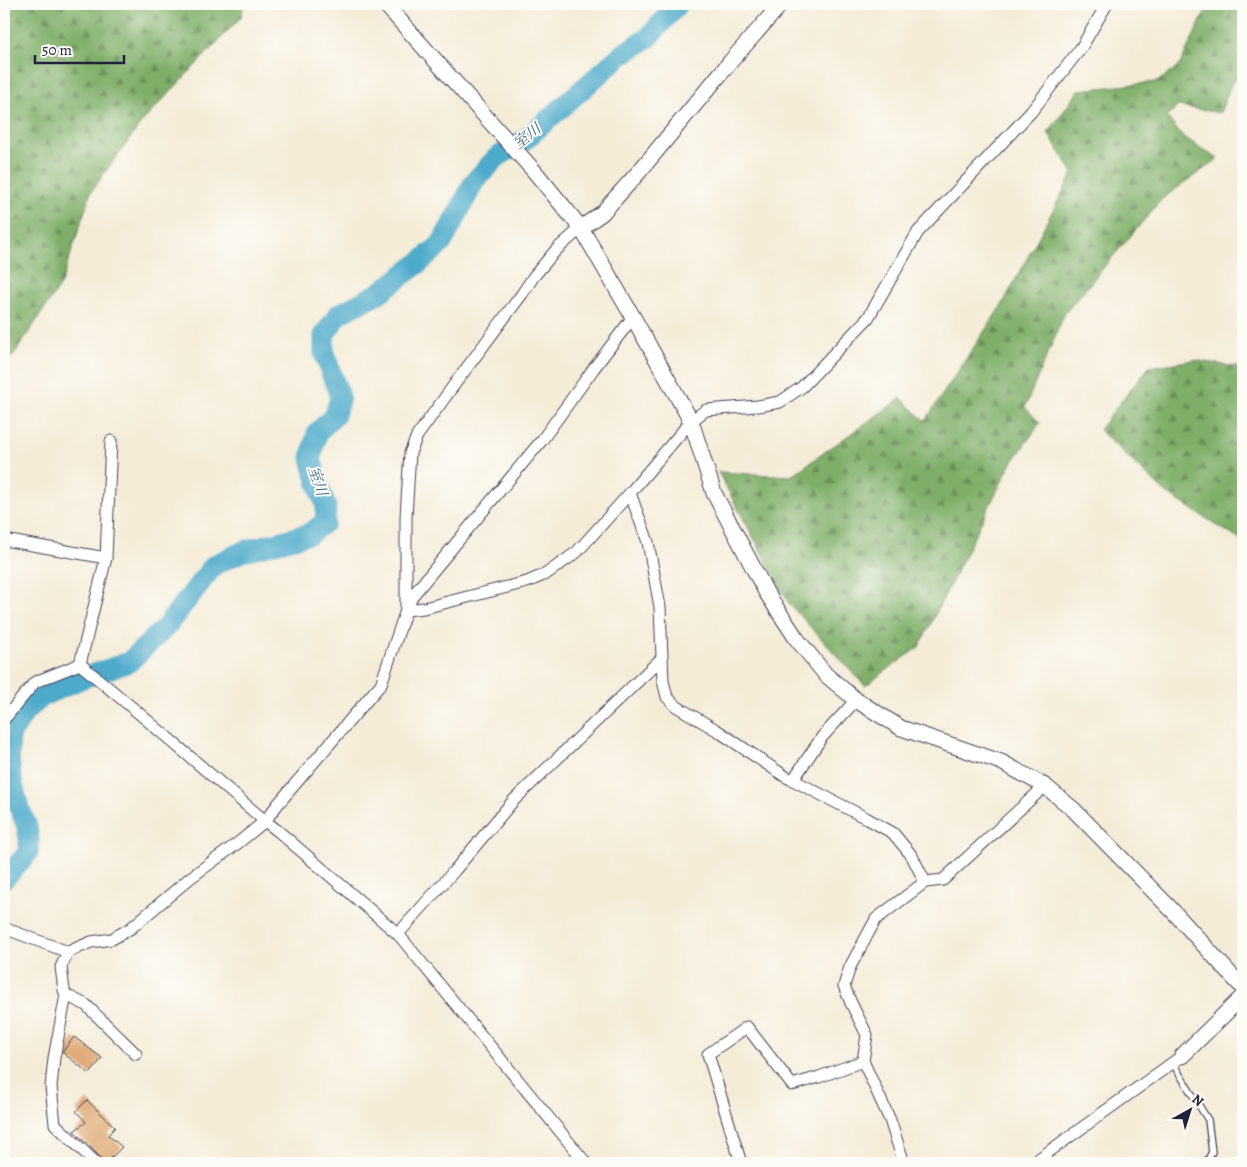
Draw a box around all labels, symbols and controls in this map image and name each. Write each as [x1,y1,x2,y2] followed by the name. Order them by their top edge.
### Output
[35,32,124,64] scale bar
[42,40,72,60] text: 50 m
[509,118,547,153] water label: 室川
[304,464,333,500] water label: 室川
[1164,1084,1214,1134] north arrow
[1188,1090,1208,1111] text: N

